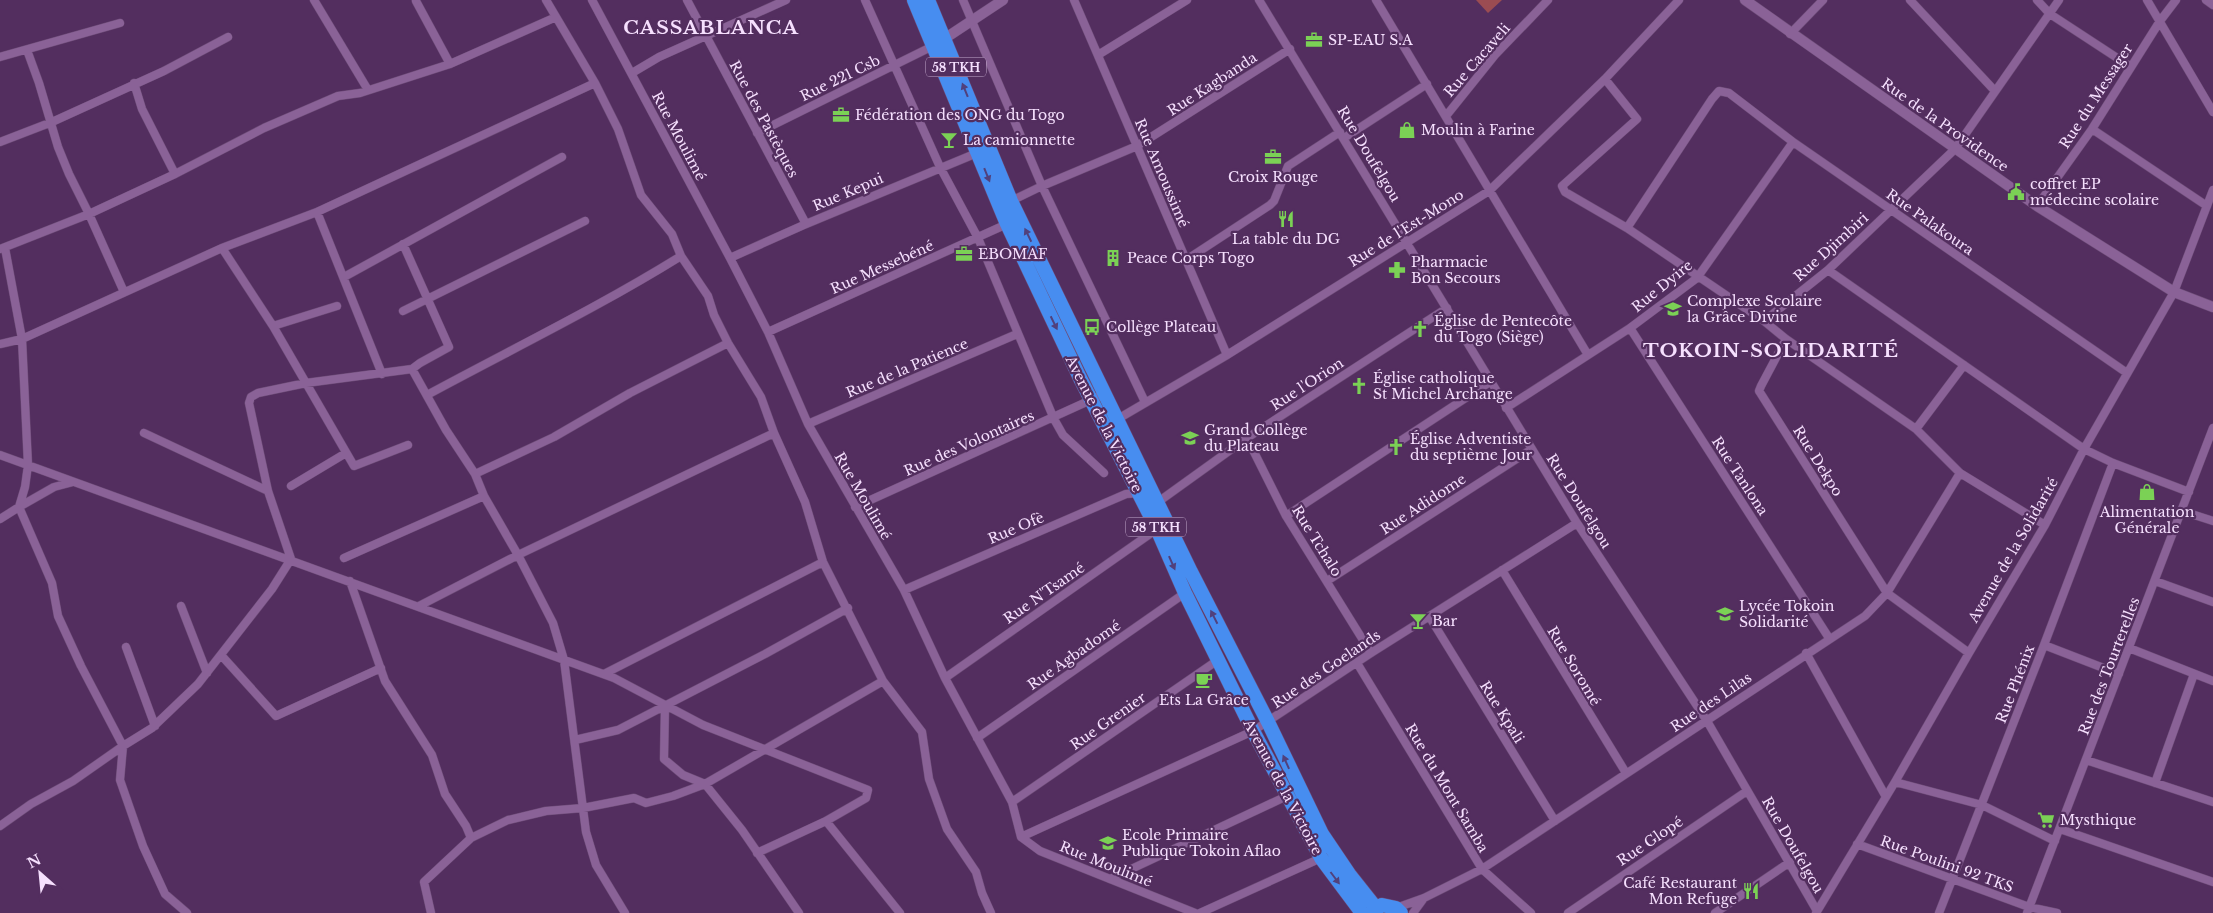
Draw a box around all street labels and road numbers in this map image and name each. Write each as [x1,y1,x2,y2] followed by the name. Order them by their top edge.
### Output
[1440,19,1514,101] street label: Rue Cacaveli
[2055,40,2137,152] street label: Rue du Messager
[1164,48,1260,120] street label: Rue Kagbanda
[797,51,883,105] street label: Rue 221 Csb
[726,57,802,181] street label: Rue des Pastèques
[926,58,986,76] road number: 58 TKH
[1878,74,2012,176] street label: Rue de la Providence
[648,88,710,184] street label: Rue Moulimé
[1333,103,1405,206] street label: Rue Doufelgou
[1131,116,1193,230] street label: Rue Amoussimé
[810,169,886,215] street label: Rue Kepui
[1345,185,1467,271] street label: Rue de l'Est-Mono
[1883,185,1978,259] street label: Rue Palakoura
[1790,209,1872,285] street label: Rue Djimbiri
[828,236,936,298] street label: Rue Messebéné
[1628,256,1696,316] street label: Rue Dyire
[843,334,971,402] street label: Rue de la Patience
[1061,352,1146,495] street label: Avenue de la Victoire
[1267,354,1347,414] street label: Rue l'Orion
[901,406,1037,480] street label: Rue des Volontaires
[1789,422,1847,500] street label: Rue Dekpo
[1708,433,1772,519] street label: Rue Tanlona
[831,449,895,543] street label: Rue Moulimé
[1543,450,1616,552] street label: Rue Doufelgou
[1377,470,1469,538] street label: Rue Adidome
[1964,474,2062,627] street label: Avenue de la Solidarité
[1288,502,1346,580] street label: Rue Tchalo
[985,508,1047,548] street label: Rue Ofè
[1126,518,1186,536] road number: 58 TKH
[1000,558,1088,628] street label: Rue N'Tsamé
[2074,595,2144,737] street label: Rue des Tourterelles
[1024,616,1124,694] street label: Rue Agbadomé
[1543,623,1605,709] street label: Rue Soromé
[1268,626,1384,712] street label: Rue des Goelands
[1992,642,2038,726] street label: Rue Phénix
[1667,668,1755,736] street label: Rue des Lilas
[1476,678,1528,747] street label: Rue Kpali
[1067,688,1150,754] street label: Rue Grenier
[1239,715,1326,858] street label: Avenue de la Victoire
[1401,720,1493,856] street label: Rue du Mont Samba
[1758,794,1828,897] street label: Rue Doufelgou
[1614,812,1686,870] street label: Rue Glopé
[1878,832,2016,896] street label: Rue Poulini 92 TKS
[1057,837,1155,891] street label: Rue Moulimé

